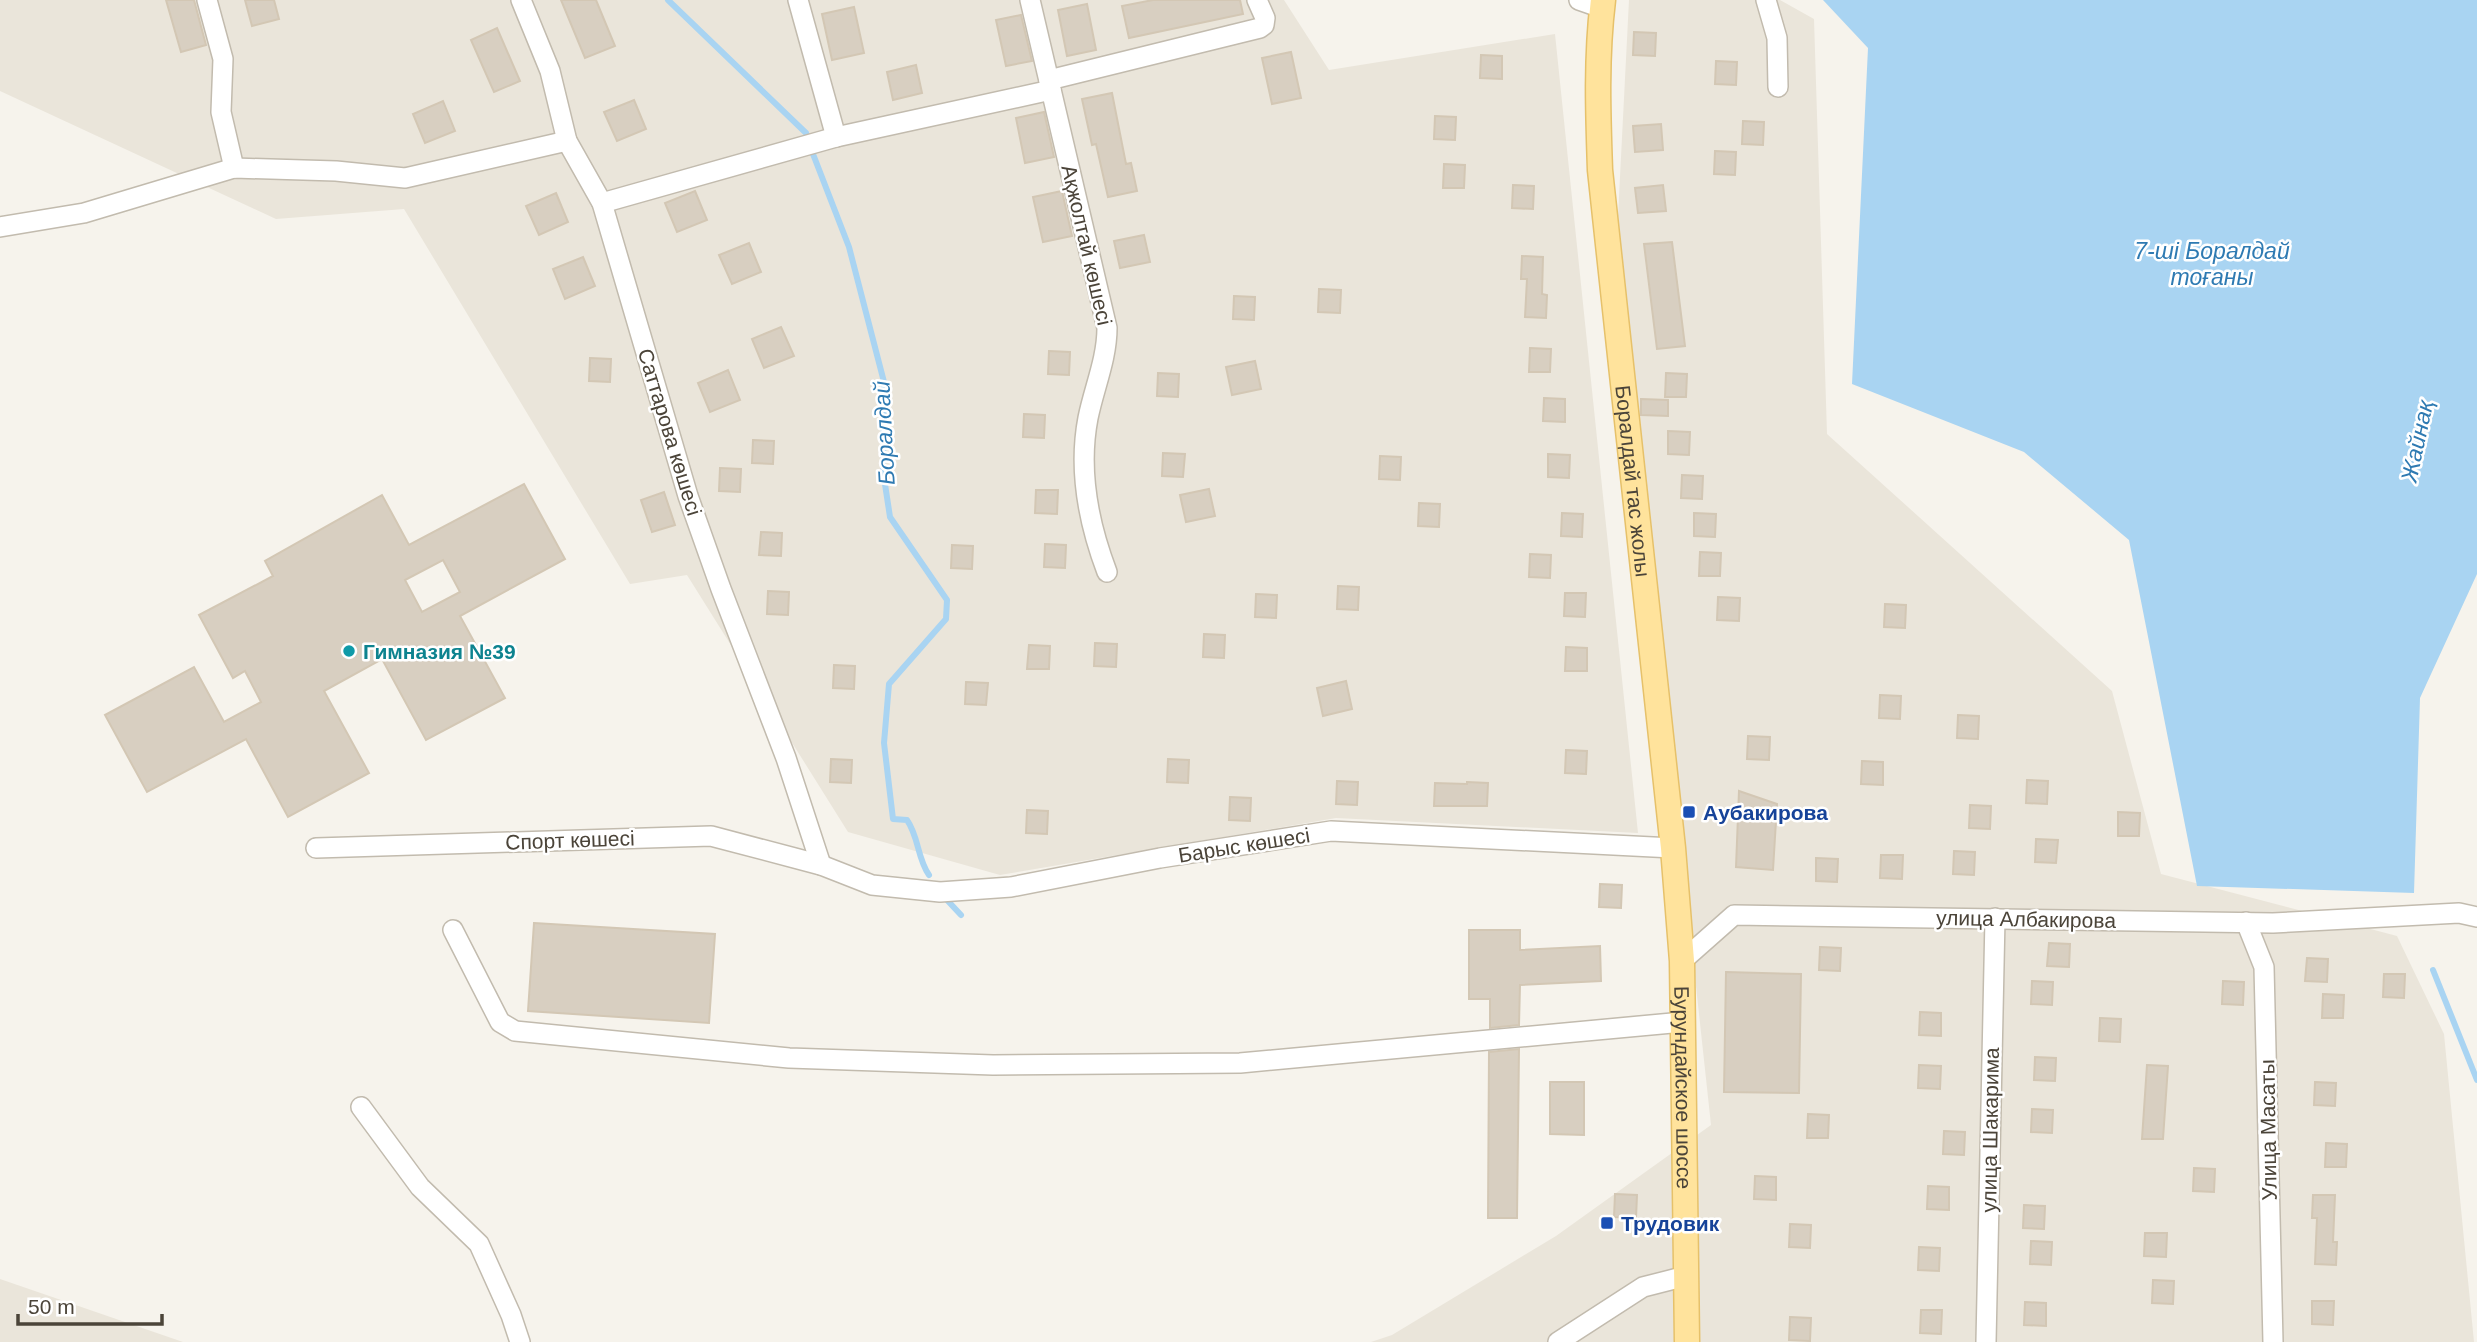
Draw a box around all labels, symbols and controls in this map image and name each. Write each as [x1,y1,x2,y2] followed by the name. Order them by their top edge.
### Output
[1057,163,1117,327] street label: Ақжолтай көшесі
[2134,238,2290,290] water label: 7-ші Боралдай тоғаны
[634,346,706,518] street label: Саттарова көшесі
[868,380,900,486] water label: Боралдай
[1612,384,1655,578] street label: Боралдай тас жолы
[2395,397,2439,485] water label: Жайнақ
[363,640,516,663] place label: Гимназия №39
[341,643,357,659] marker: Гимназия №39
[1703,801,1828,824] place label: Аубакирова
[1681,804,1697,820] marker: Аубакирова
[1176,823,1312,867] street label: Барыс көшесі
[505,826,635,854] street label: Спорт көшесі
[1936,906,2116,932] street label: улица Албакирова
[1671,986,1696,1189] street label: Бурундайское шоссе
[1977,1047,2003,1213] street label: улица Шакарима
[2255,1059,2281,1201] street label: Улица Масаты
[1621,1212,1720,1235] place label: Трудовик
[1599,1215,1615,1231] marker: Трудовик
[18,1282,161,1326] scale bar
[28,1295,75,1318] text: 50 m

